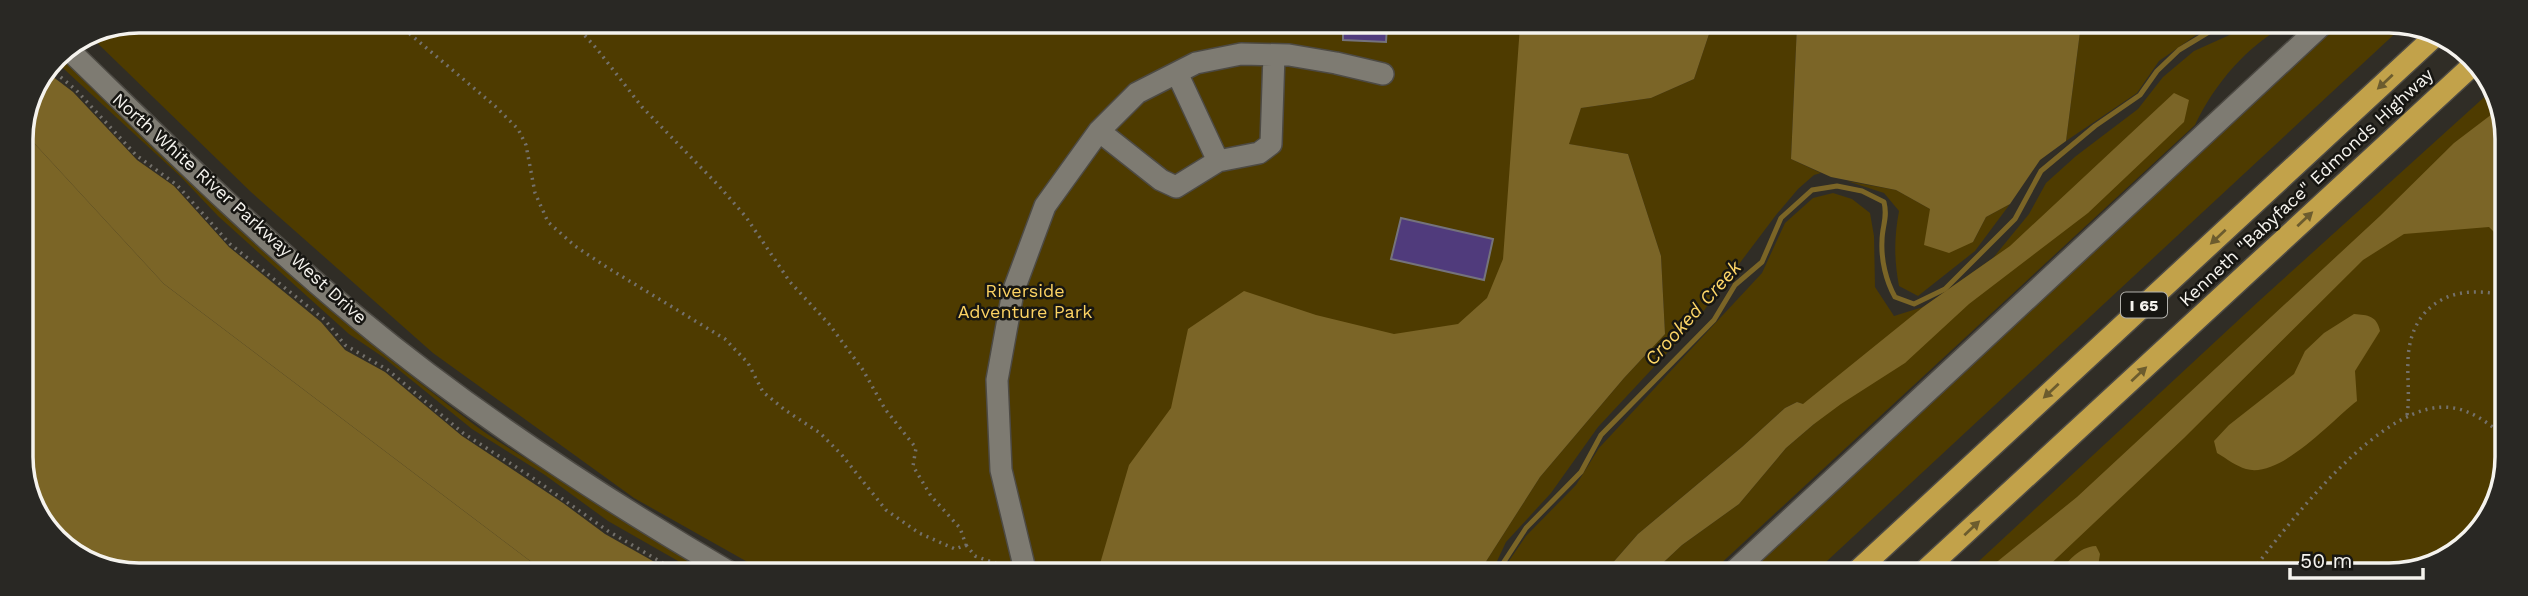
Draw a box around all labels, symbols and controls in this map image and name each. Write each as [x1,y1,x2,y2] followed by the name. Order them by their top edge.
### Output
[2175,63,2438,310] street label: Kenneth "Babyface" Edmonds Highway
[2376,74,2394,90] one-way arrow
[109,88,371,328] street label: North White River Parkway West Drive
[2296,211,2314,227] one-way arrow
[2210,228,2227,244] one-way arrow
[1640,255,1747,370] water label: Crooked Creek
[958,280,1092,322] park label: Riverside Adventure Park
[2121,292,2167,318] road number: I 65
[2130,366,2147,382] one-way arrow
[2042,383,2060,399] one-way arrow
[1963,521,1980,537] one-way arrow
[2290,536,2423,580] scale bar
[2300,548,2352,573] text: 50 m

